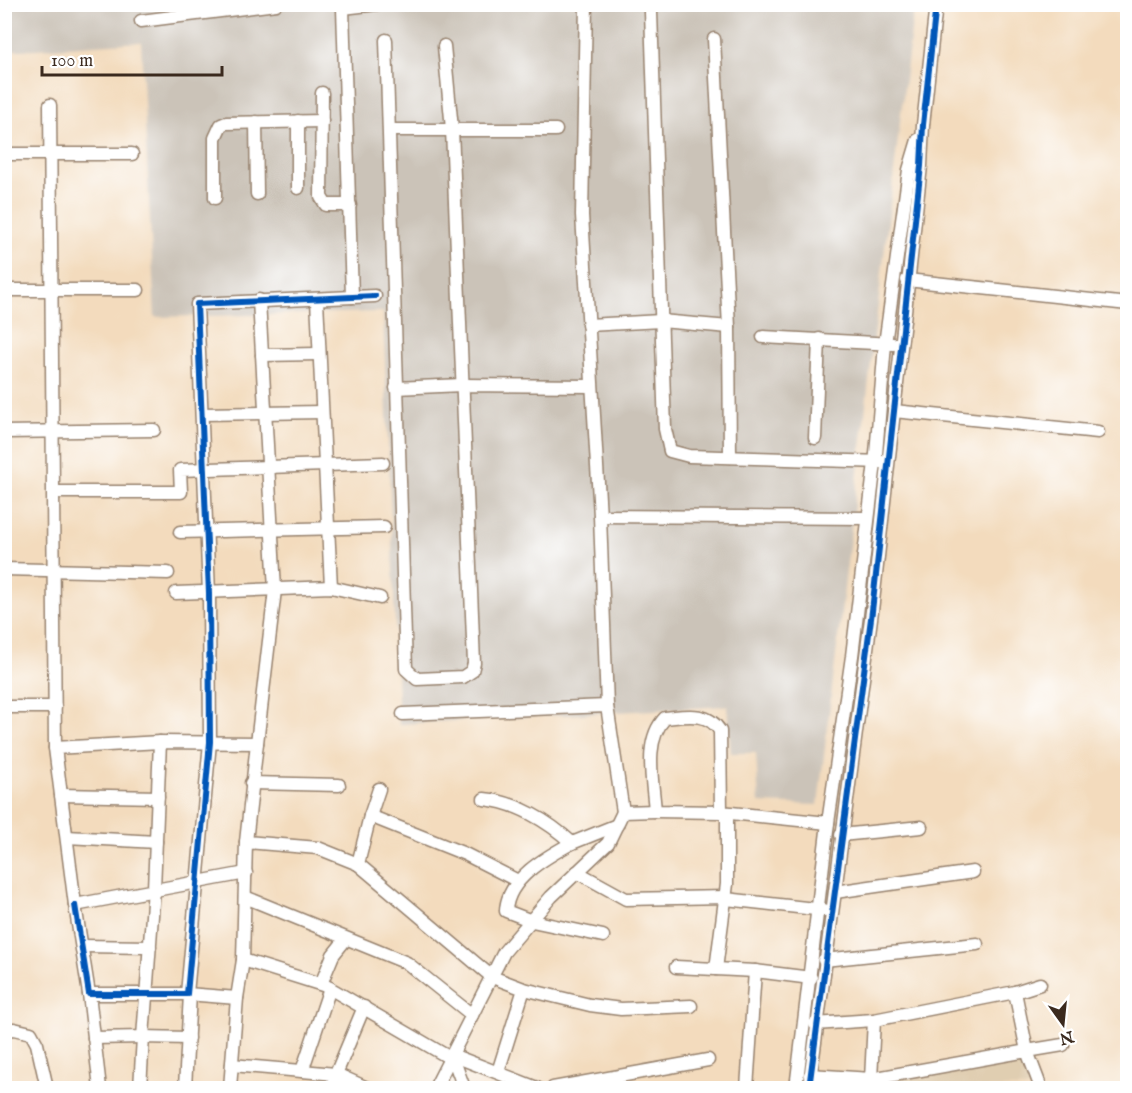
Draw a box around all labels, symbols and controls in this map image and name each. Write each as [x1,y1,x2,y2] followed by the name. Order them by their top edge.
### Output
[42,39,222,77] scale bar
[51,50,93,73] text: 100 m
[1033,994,1093,1054] north arrow
[1057,1025,1077,1048] text: N

